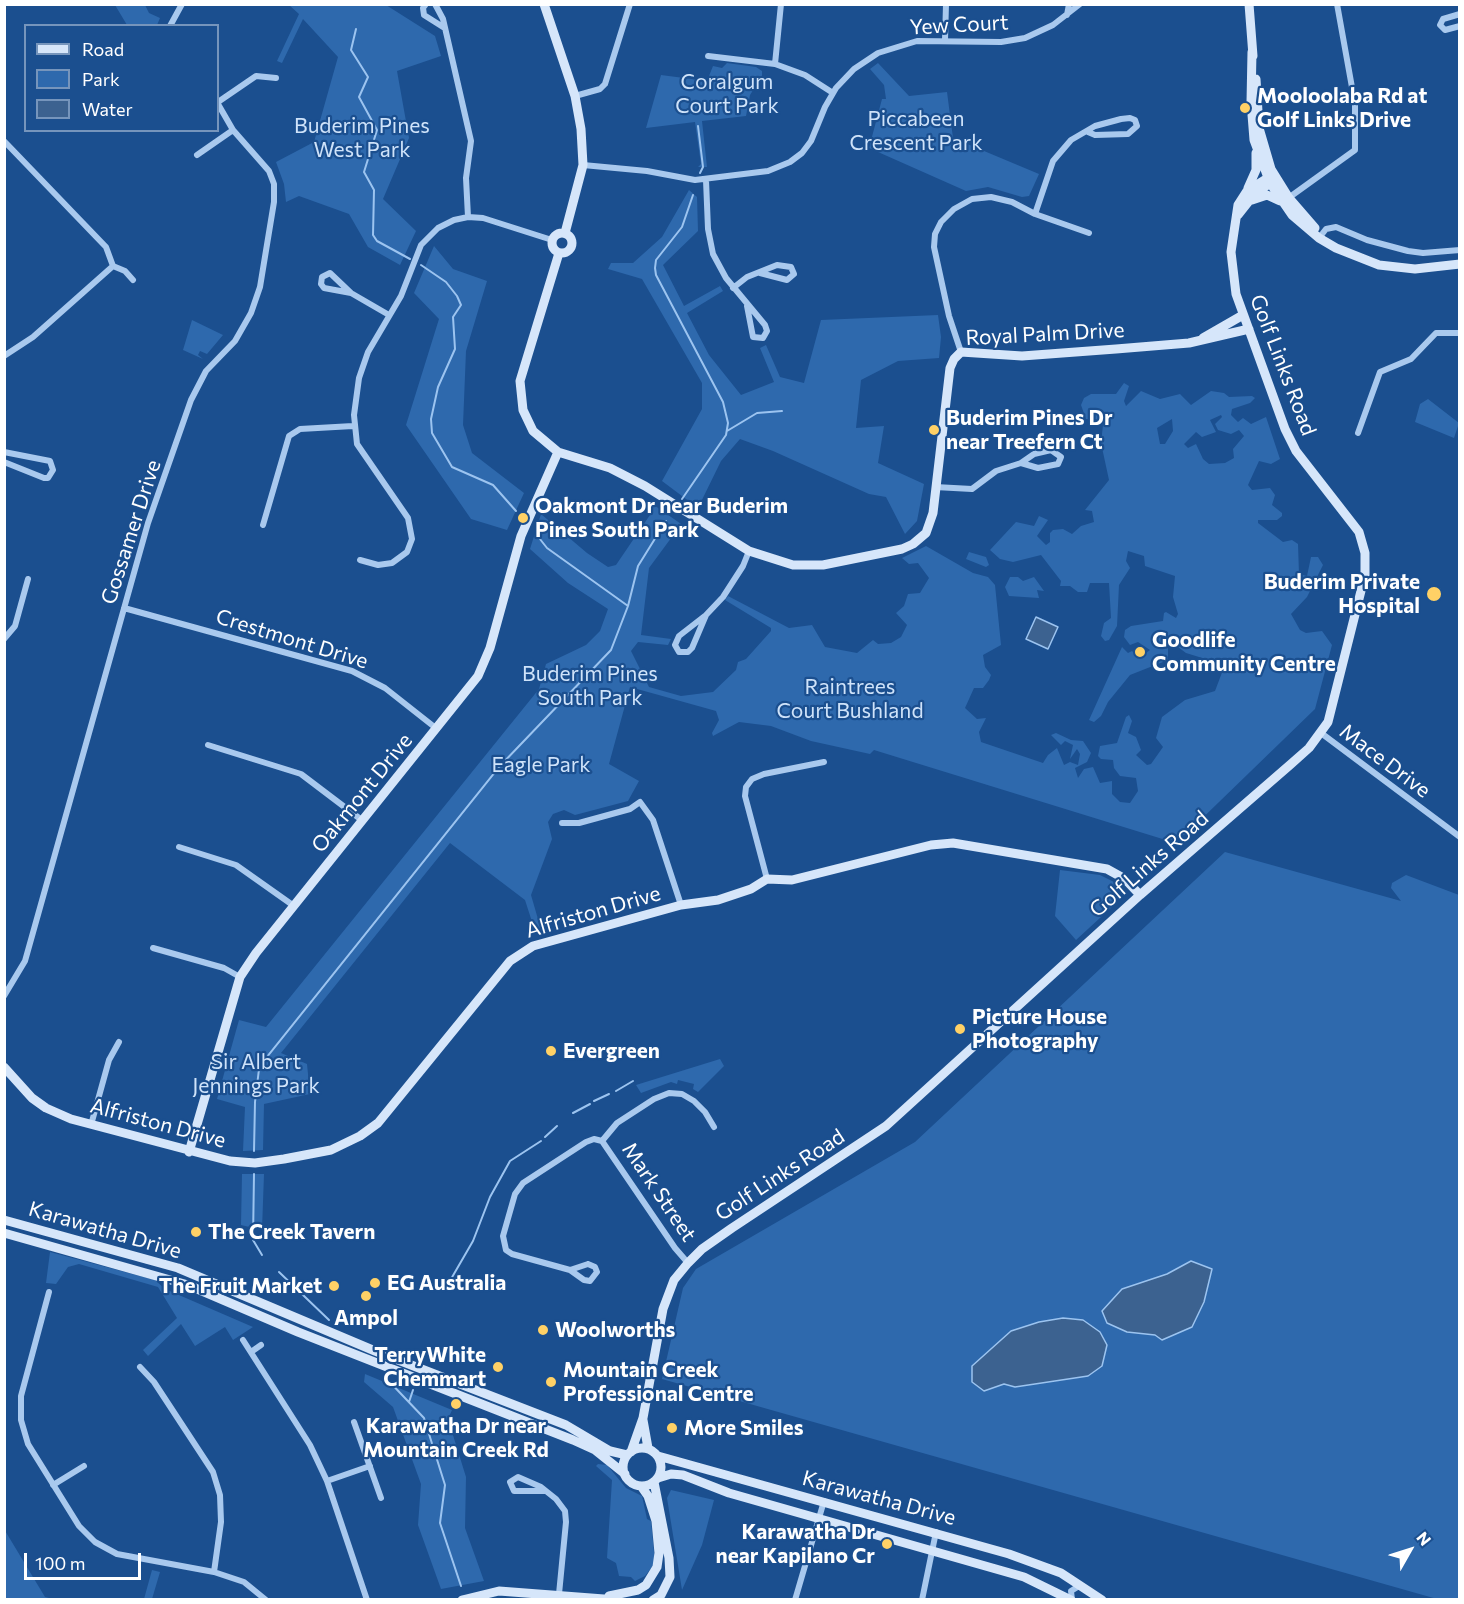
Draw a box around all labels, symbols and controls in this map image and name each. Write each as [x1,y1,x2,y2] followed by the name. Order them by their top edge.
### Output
[909,10,1009,40] street label: Yew Court
[24,24,219,132] legend
[82,38,124,60] text: Road
[82,68,120,90] text: Park
[675,69,779,119] park label: Coralgum Court Park
[1257,83,1427,133] place label: Mooloolaba Rd at Golf Links Drive
[82,98,133,120] text: Water
[1238,101,1252,115] marker: Mooloolaba Rd at Golf Links Drive
[849,106,983,156] park label: Piccabeen Crescent Park
[294,113,430,163] park label: Buderim Pines West Park
[1245,291,1321,439] street label: Golf Links Road
[965,317,1125,351] street label: Royal Palm Drive
[946,405,1113,455] place label: Buderim Pines Dr near Treefern Ct
[927,423,941,437] marker: Buderim Pines Dr near Treefern Ct
[96,457,166,607] street label: Gossamer Drive
[535,493,788,543] place label: Oakmont Dr near Buderim Pines South Park
[516,511,530,525] marker: Oakmont Dr near Buderim Pines South Park
[1264,569,1420,619] place label: Buderim Private Hospital
[1425,585,1443,603] marker: Buderim Private Hospital
[213,604,371,674] street label: Crestmont Drive
[1152,627,1336,677] place label: Goodlife Community Centre
[1133,645,1147,659] marker: Goodlife Community Centre
[522,661,658,711] park label: Buderim Pines South Park
[776,674,924,724] park label: Raintrees Court Bushland
[1335,719,1435,803] street label: Mace Drive
[306,728,418,858] street label: Oakmont Drive
[491,752,591,778] park label: Eagle Park
[1084,806,1214,922] street label: Golf Links Road
[523,881,663,943] street label: Alfriston Drive
[972,1004,1107,1054] place label: Picture House Photography
[953,1022,967,1036] marker: Picture House Photography
[563,1038,660,1064] place label: Evergreen
[544,1044,558,1058] marker: Evergreen
[192,1049,320,1099] park label: Sir Albert Jennings Park
[88,1093,228,1153] street label: Alfriston Drive
[711,1124,849,1226] street label: Golf Links Road
[617,1138,701,1246] street label: Mark Street
[26,1196,184,1264] street label: Karawatha Drive
[208,1219,375,1245] place label: The Creek Tavern
[189,1225,203,1239] marker: The Creek Tavern
[387,1270,506,1296] place label: EG Australia
[159,1273,322,1299] place label: The Fruit Market
[368,1276,382,1290] marker: EG Australia
[327,1279,341,1293] marker: The Fruit Market
[359,1289,373,1303] marker: Ampol
[334,1305,398,1331] place label: Ampol
[555,1317,675,1343] place label: Woolworths
[536,1323,550,1337] marker: Woolworths
[374,1342,486,1392] place label: TerryWhite Chemmart
[563,1357,753,1407] place label: Mountain Creek Professional Centre
[491,1360,505,1374] marker: TerryWhite Chemmart
[544,1375,558,1389] marker: Mountain Creek Professional Centre
[449,1397,463,1411] marker: Karawatha Dr near Mountain Creek Rd
[363,1413,549,1463] place label: Karawatha Dr near Mountain Creek Rd
[684,1415,803,1441] place label: More Smiles
[665,1421,679,1435] marker: More Smiles
[799,1465,959,1531] street label: Karawatha Drive
[716,1519,875,1569] place label: Karawatha Dr near Kapilano Cr
[1380,1520,1440,1580] north arrow
[1413,1528,1436,1549] text: N
[880,1537,894,1551] marker: Karawatha Dr near Kapilano Cr
[27,1541,144,1579] scale bar
[35,1552,85,1574] text: 100 m

